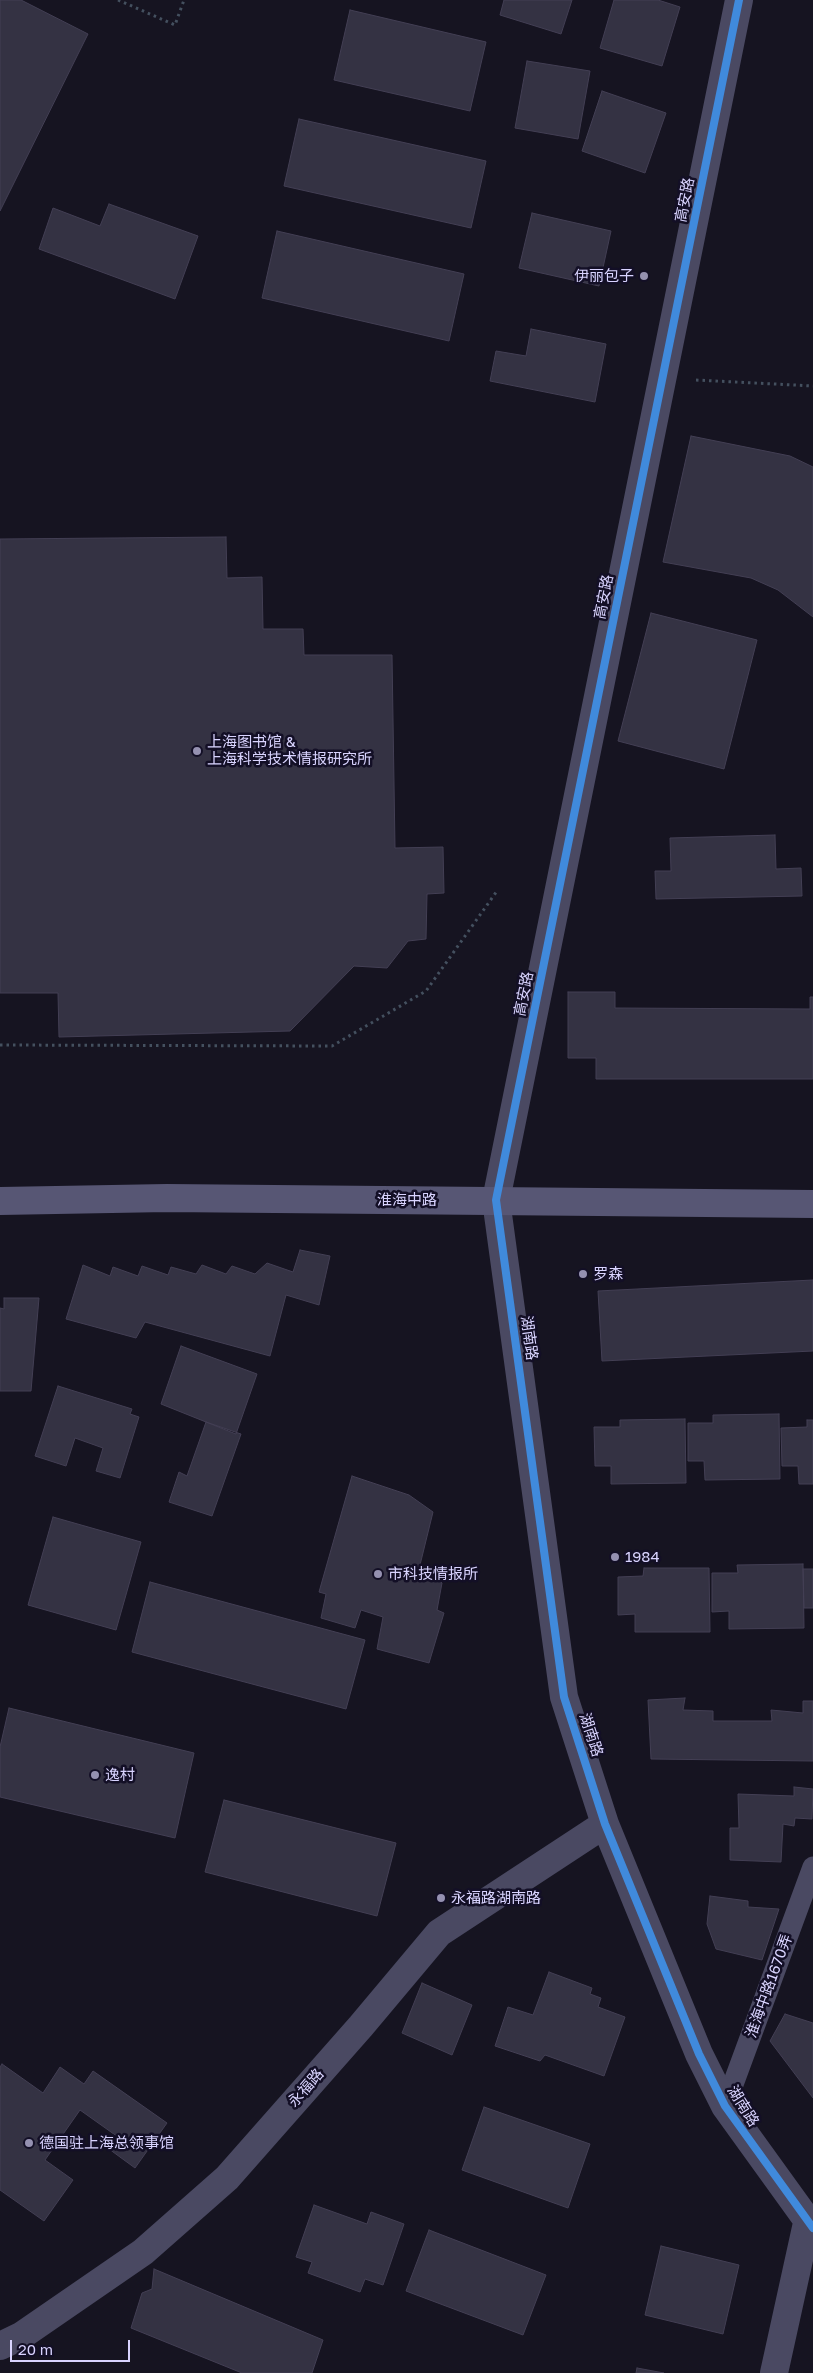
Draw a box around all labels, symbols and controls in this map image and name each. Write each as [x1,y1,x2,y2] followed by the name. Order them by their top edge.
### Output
[672,176,698,224] street label: 高安路
[574,267,634,285] place label: 伊丽包子
[638,270,650,282] marker: 伊丽包子
[591,573,617,621] street label: 高安路
[207,733,372,768] place label: 上海图书馆 & 上海科学技术情报研究所
[191,745,203,757] marker: 上海图书馆 & 上海科学技术情报研究所
[511,970,537,1018] street label: 高安路
[377,1191,437,1209] street label: 淮海中路
[593,1265,623,1283] place label: 罗森
[577,1268,589,1280] marker: 罗森
[517,1314,541,1362] street label: 湖南路
[625,1548,660,1566] place label: 1984
[609,1551,621,1563] marker: 1984
[388,1565,478,1583] place label: 市科技情报所
[372,1568,384,1580] marker: 市科技情报所
[575,1711,607,1759] street label: 湖南路
[105,1766,135,1784] place label: 逸村
[89,1769,101,1781] marker: 逸村
[451,1889,541,1907] place label: 永福路湖南路
[435,1892,447,1904] marker: 永福路湖南路
[742,1932,796,2040] street label: 淮海中路1670弄
[284,2065,328,2111] street label: 永福路
[723,2082,763,2130] street label: 湖南路
[39,2134,174,2152] place label: 德国驻上海总领事馆
[23,2137,35,2149] marker: 德国驻上海总领事馆
[12,2330,132,2362] scale bar
[18,2340,53,2358] text: 20 m

